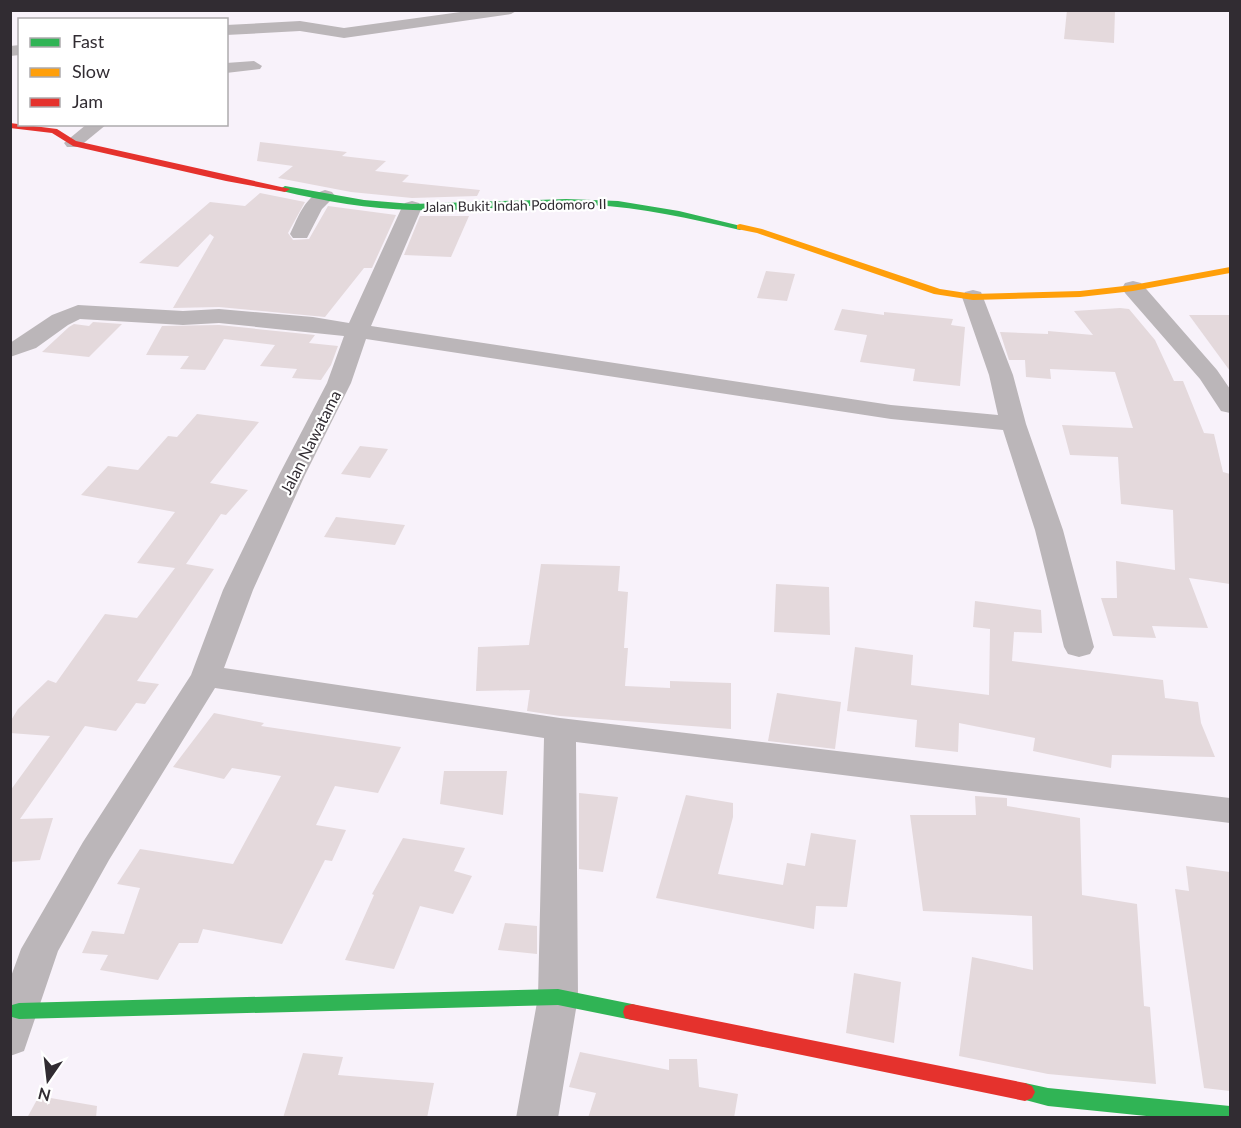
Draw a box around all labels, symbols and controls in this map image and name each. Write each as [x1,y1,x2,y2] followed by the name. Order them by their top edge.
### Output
[18,18,228,126] legend
[72,30,105,52] text: Fast
[72,60,110,82] text: Slow
[72,90,103,112] text: Jam
[423,195,607,215] street label: Jalan Bukit Indah Podomoro II
[276,387,344,497] street label: Jalan Nawatama
[18,1050,78,1110] north arrow
[36,1084,53,1106] text: N

